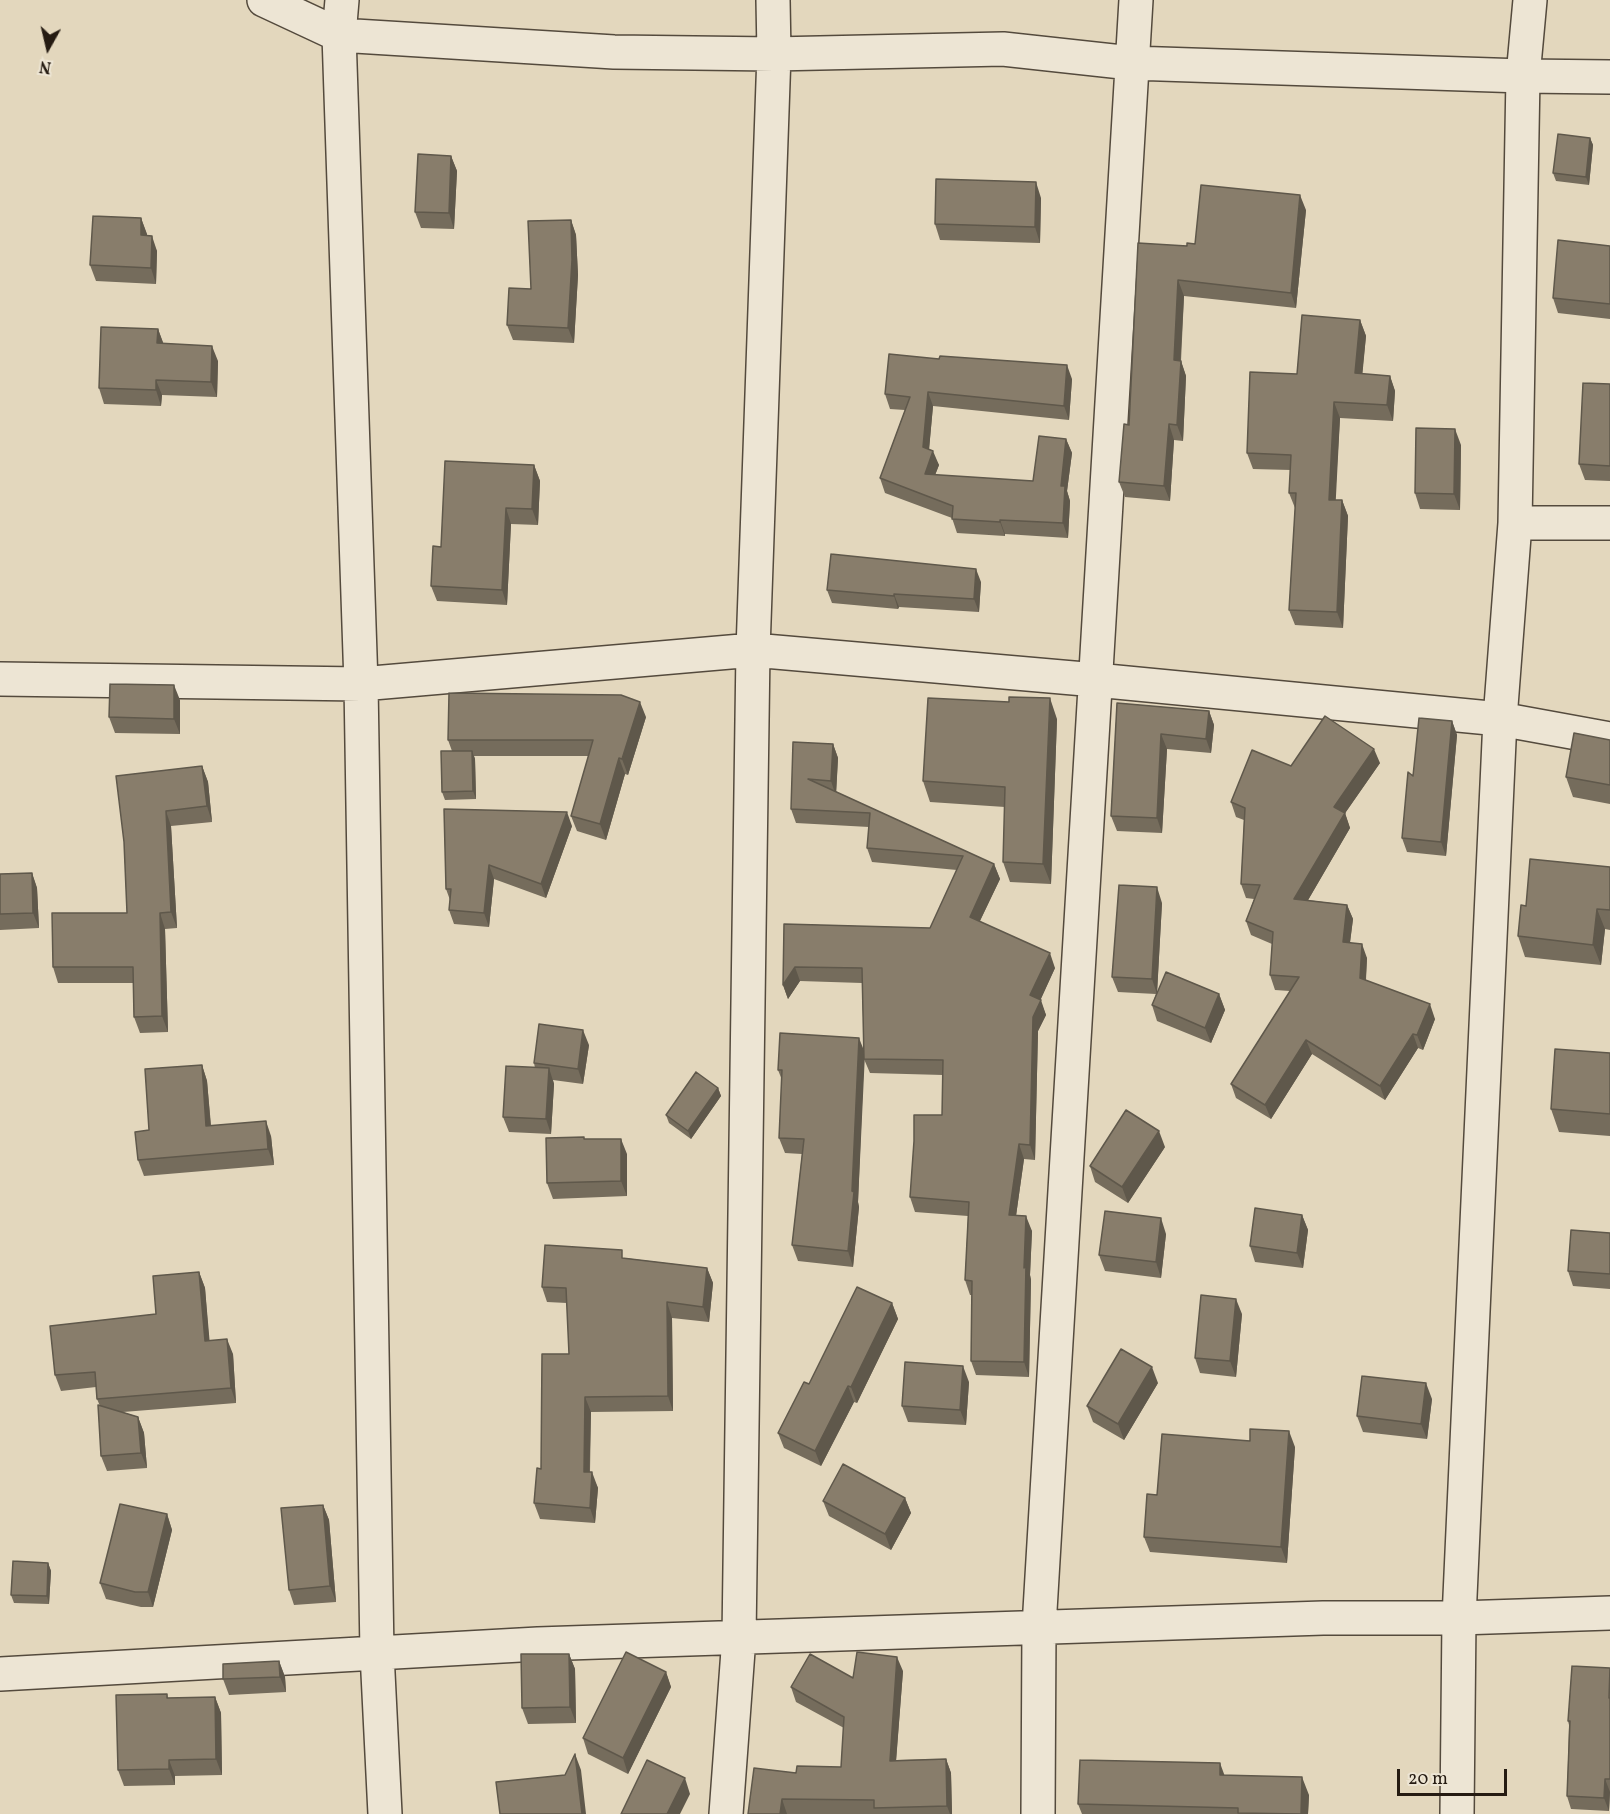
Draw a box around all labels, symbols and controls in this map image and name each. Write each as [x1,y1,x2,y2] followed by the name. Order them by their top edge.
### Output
[18,18,78,78] north arrow
[38,54,53,78] text: N
[1400,1757,1510,1795] scale bar
[1408,1767,1448,1792] text: 20 m

